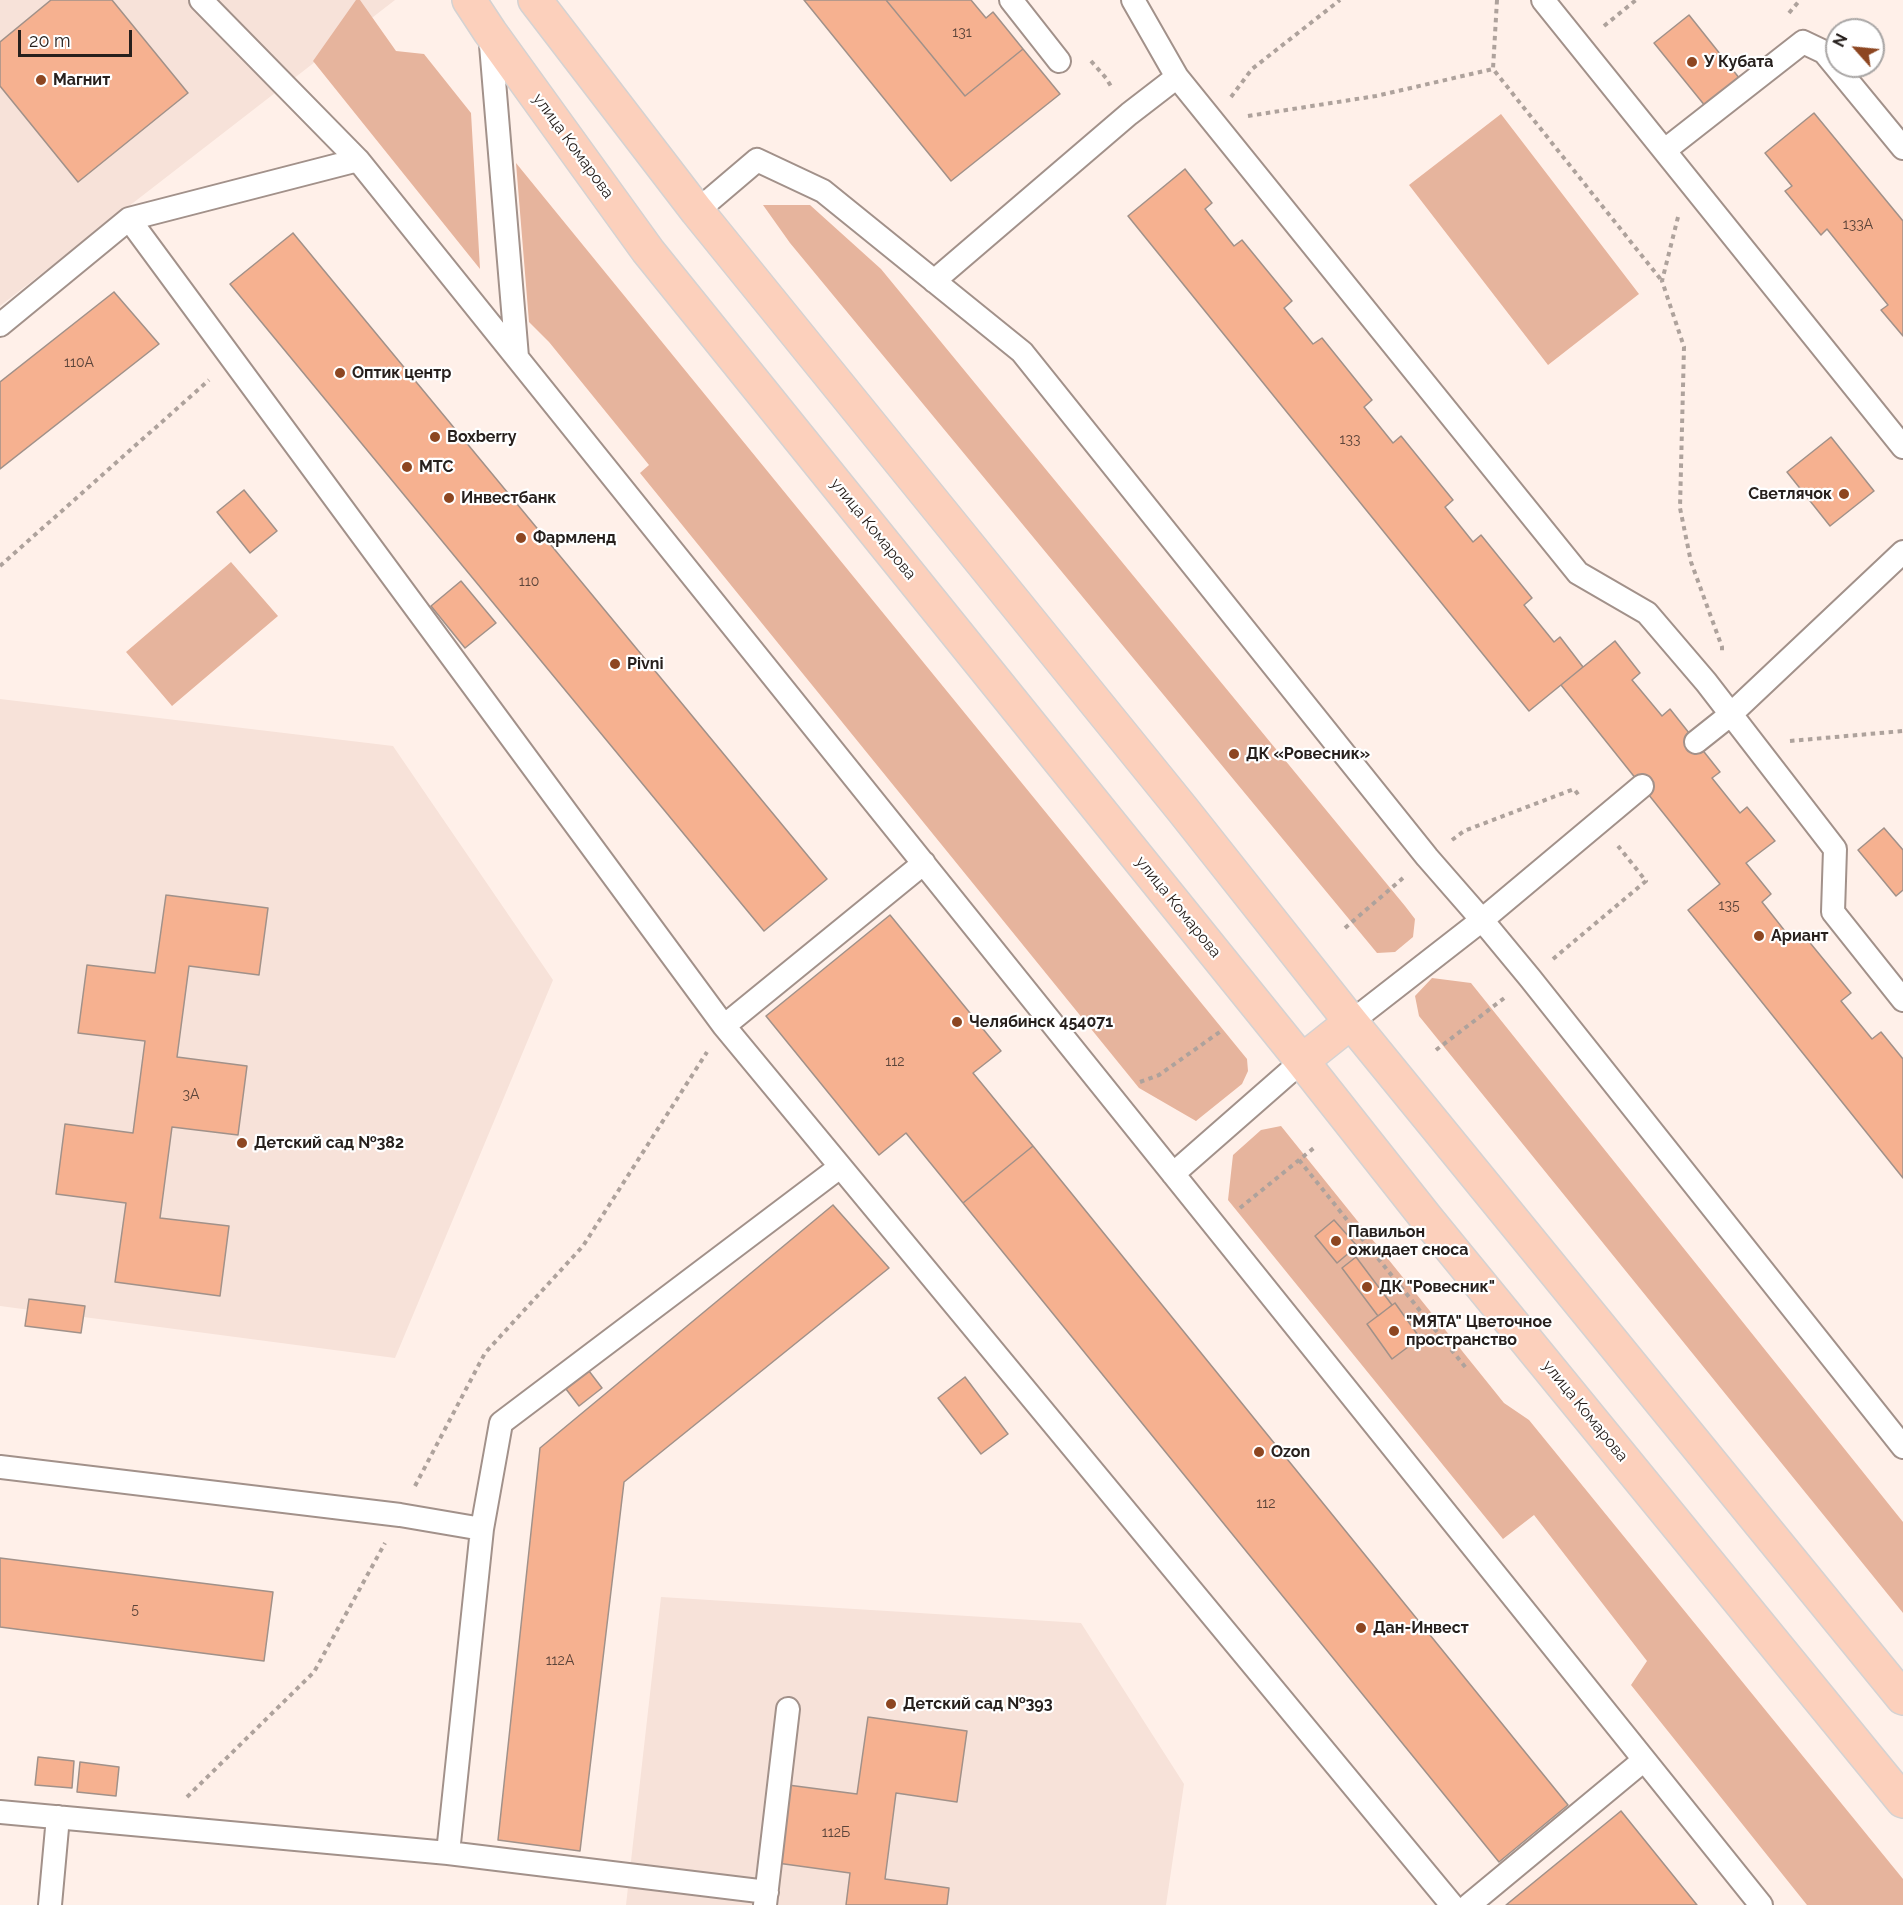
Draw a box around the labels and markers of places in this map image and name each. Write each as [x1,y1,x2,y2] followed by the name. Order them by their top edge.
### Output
[1704,52,1773,72] place label: У Кубата
[1685,55,1699,69] marker: У Кубата
[53,70,110,90] place label: Магнит
[34,73,48,87] marker: Магнит
[352,363,451,383] place label: Оптик центр
[333,366,347,380] marker: Оптик центр
[447,427,517,447] place label: Boxberry
[428,430,442,444] marker: Boxberry
[419,457,453,477] place label: МТС
[400,460,414,474] marker: МТС
[1748,484,1832,504] place label: Светлячок
[1837,487,1851,501] marker: Светлячок
[461,488,556,508] place label: Инвестбанк
[442,491,456,505] marker: Инвестбанк
[533,528,616,548] place label: Фармленд
[514,531,528,545] marker: Фармленд
[627,654,664,674] place label: Pivni
[608,657,622,671] marker: Pivni
[1246,744,1370,764] place label: ДК «Ровесник»
[1227,747,1241,761] marker: ДК «Ровесник»
[1771,926,1828,946] place label: Ариант
[1752,929,1766,943] marker: Ариант
[969,1012,1113,1032] place label: Челябинск 454071
[950,1015,964,1029] marker: Челябинск 454071
[254,1133,404,1153] place label: Детский сад №382
[235,1136,249,1150] marker: Детский сад №382
[1348,1222,1468,1260] place label: Павильон ожидает сноса
[1329,1234,1343,1248] marker: Павильон ожидает сноса
[1379,1277,1495,1297] place label: ДК "Ровесник"
[1360,1280,1374,1294] marker: ДК "Ровесник"
[1406,1312,1552,1350] place label: "МЯТА" Цветочное пространство
[1387,1324,1401,1338] marker: "МЯТА" Цветочное пространство
[1271,1442,1310,1462] place label: Ozon
[1252,1445,1266,1459] marker: Ozon
[1373,1618,1469,1638] place label: Дан-Инвест
[1354,1621,1368,1635] marker: Дан-Инвест
[903,1694,1053,1714] place label: Детский сад №393
[884,1697,898,1711] marker: Детский сад №393

